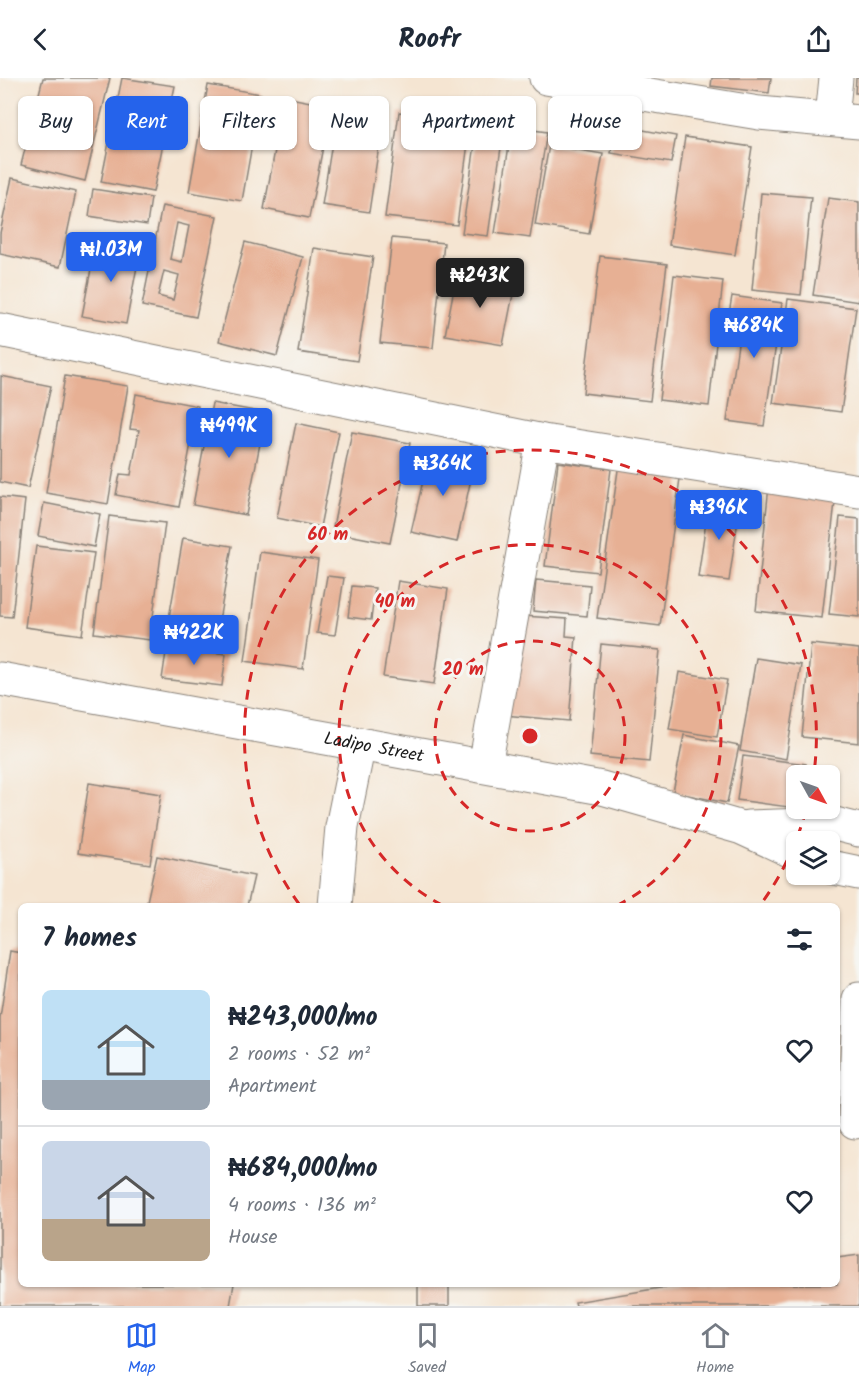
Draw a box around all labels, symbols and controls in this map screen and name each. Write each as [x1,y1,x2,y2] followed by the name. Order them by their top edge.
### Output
[398,18,461,61] text: Roofr
[24,23,57,56] icon: back
[802,23,835,56] icon: share
[18,96,93,150] chip: Buy
[105,96,188,150] chip: Rent
[200,96,297,150] chip: Filters
[309,96,389,150] chip: New
[401,96,536,150] chip: Apartment
[548,96,642,150] chip: House
[62,232,160,283] pin: ₦1.03M
[80,235,142,267] text: ₦1.03M
[438,258,522,309] pin: ₦243K
[450,261,510,293] text: ₦243K
[712,308,796,359] pin: ₦684K
[724,311,784,343] text: ₦684K
[187,408,271,459] pin: ₦499K
[200,411,258,443] text: ₦499K
[401,446,485,497] pin: ₦364K
[413,449,473,481] text: ₦364K
[677,490,761,541] pin: ₦396K
[690,493,748,525] text: ₦396K
[308,521,349,550] text: 60 m
[375,588,416,617] text: 40 m
[152,615,236,666] pin: ₦422K
[164,618,224,650] text: ₦422K
[442,656,484,685] text: 20 m
[321,725,427,772] street label: Ladipo Street
[520,726,540,746] centre of rings
[786,765,840,819] north arrow
[786,765,840,885] map controls
[786,831,840,885] button: layers
[42,918,137,960] text: 7 homes
[783,923,816,956] icon: filters
[228,997,378,1039] text: ₦243,000/mo
[90,1014,162,1086] icon: home
[783,1034,816,1067] icon: heart
[228,1039,370,1071] text: 2 rooms · 52 m²
[228,1071,317,1103] text: Apartment
[228,1148,378,1190] text: ₦684,000/mo
[90,1165,162,1237] icon: home
[783,1185,816,1218] icon: heart
[228,1190,376,1222] text: 4 rooms · 136 m²
[228,1222,278,1254] text: House
[125,1319,158,1380] tab: Map
[408,1319,446,1380] tab: Saved
[696,1319,734,1380] tab: Home

